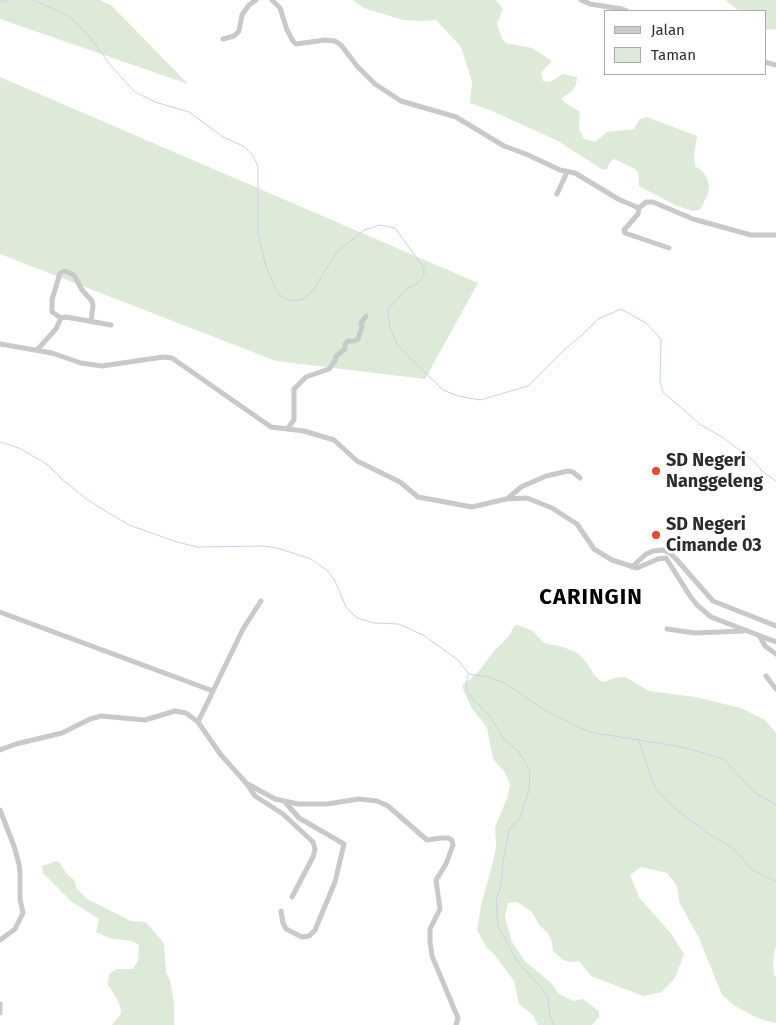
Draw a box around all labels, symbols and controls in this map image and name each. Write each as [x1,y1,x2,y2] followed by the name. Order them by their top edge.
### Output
[604,10,766,75] legend
[651,21,685,39] text: Jalan
[651,46,696,64] text: Taman
[666,450,763,492] place label: SD Negeri Nanggeleng
[650,465,662,477] marker: SD Negeri Nanggeleng
[666,514,762,556] place label: SD Negeri Cimande 03
[650,529,662,541] marker: SD Negeri Cimande 03
[538,585,644,611] district label: CARINGIN

